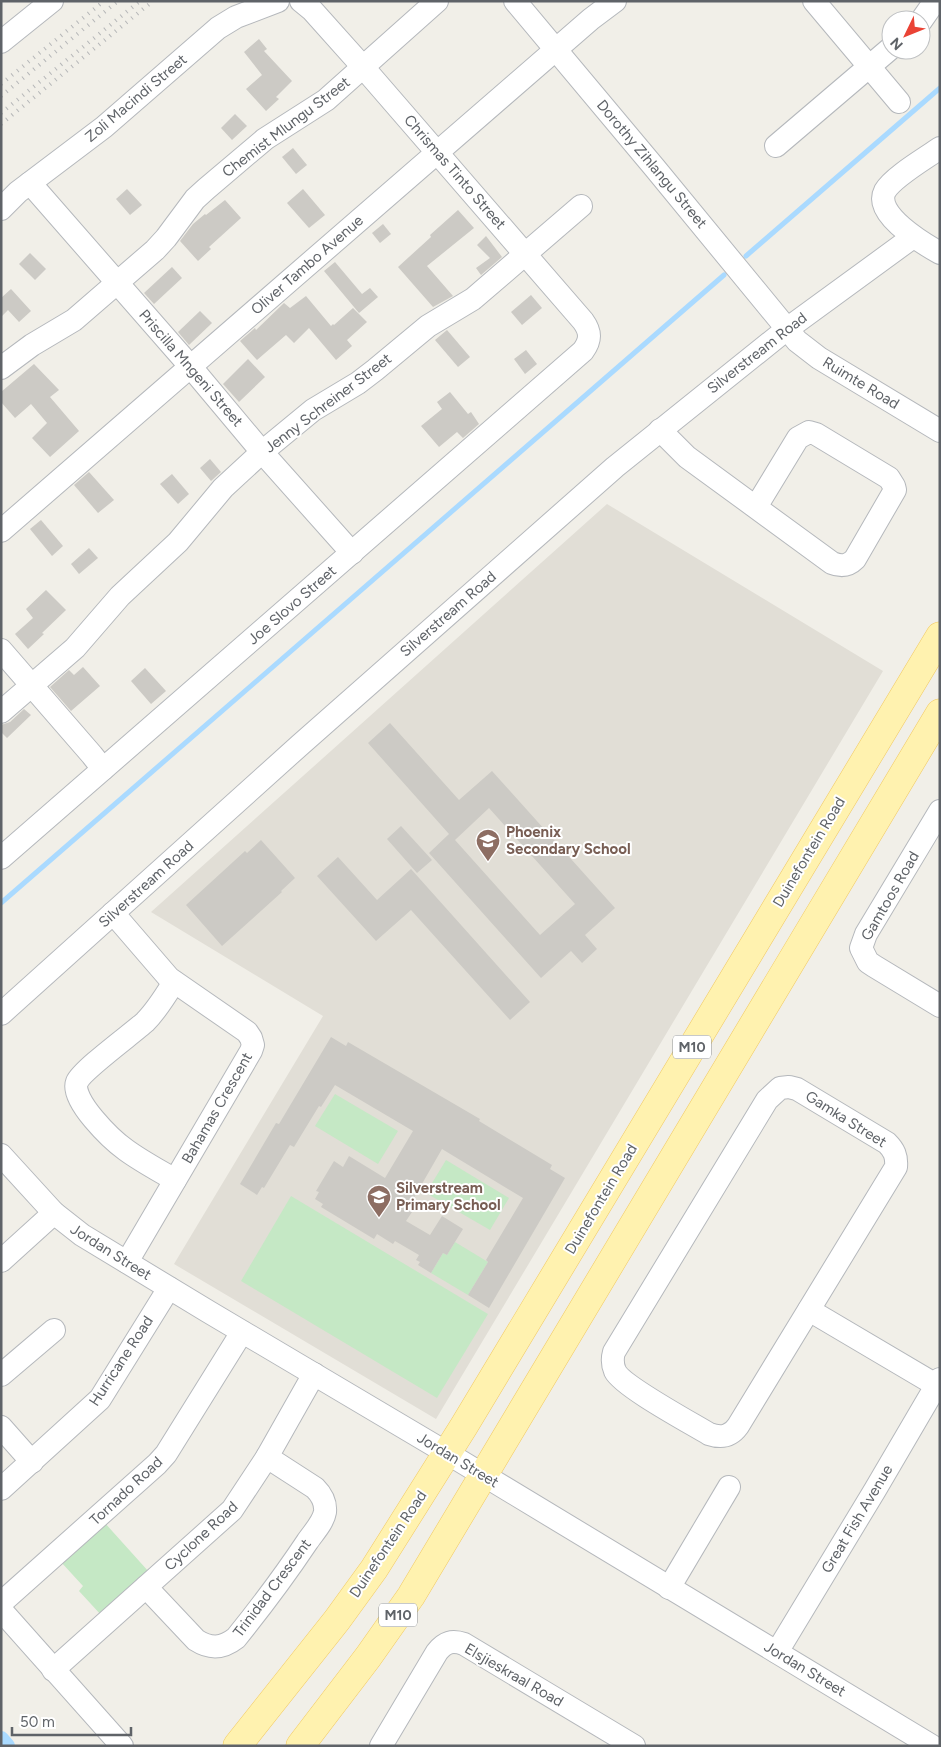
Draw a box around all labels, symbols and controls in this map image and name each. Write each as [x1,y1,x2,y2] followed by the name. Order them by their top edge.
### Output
[881,10,931,60] north arrow
[887,34,907,53] text: N
[82,50,191,146] street label: Zoli Macindi Street
[218,73,354,181] street label: Chemist Mlungu Street
[593,96,711,232] street label: Dorothy Zihlangu Street
[400,111,510,233] street label: Chrismas Tinto Street
[247,211,367,319] street label: Oliver Tambo Avenue
[135,306,247,430] street label: Priscilla Mngeni Street
[704,309,810,397] street label: Silverstream Road
[261,349,395,457] street label: Jenny Schreiner Street
[819,353,903,413] street label: Ruimte Road
[244,561,340,648] street label: Joe Slovo Street
[396,567,500,661] street label: Silverstream Road
[769,794,849,910] street label: Duinefontein Road
[506,823,631,858] place label: Phoenix Secondary School
[475,828,501,862] school or university icon: Phoenix Secondary School
[95,837,197,931] street label: Silverstream Road
[857,848,923,944] street label: Gamtoos Road
[673,1036,711,1058] road number: M10
[178,1049,256,1167] street label: Bahamas Crescent
[802,1087,890,1151] street label: Gamka Street
[561,1141,641,1257] street label: Duinefontein Road
[396,1179,501,1214] place label: Silverstream Primary School
[366,1184,392,1218] school or university icon: Silverstream Primary School
[67,1220,155,1284] street label: Jordan Street
[85,1313,157,1409] street label: Hurricane Road
[414,1429,502,1492] street label: Jordan Street
[86,1453,166,1529] street label: Tornado Road
[818,1462,896,1576] street label: Great Fish Avenue
[346,1487,430,1601] street label: Duinefontein Road
[161,1498,241,1574] street label: Cyclone Road
[229,1535,315,1641] street label: Trinidad Crescent
[379,1604,417,1626] road number: M10
[761,1638,849,1701] street label: Jordan Street
[461,1639,567,1711] street label: Elsjieskraal Road
[12,1704,131,1736] scale bar
[20,1713,55,1731] text: 50 m

